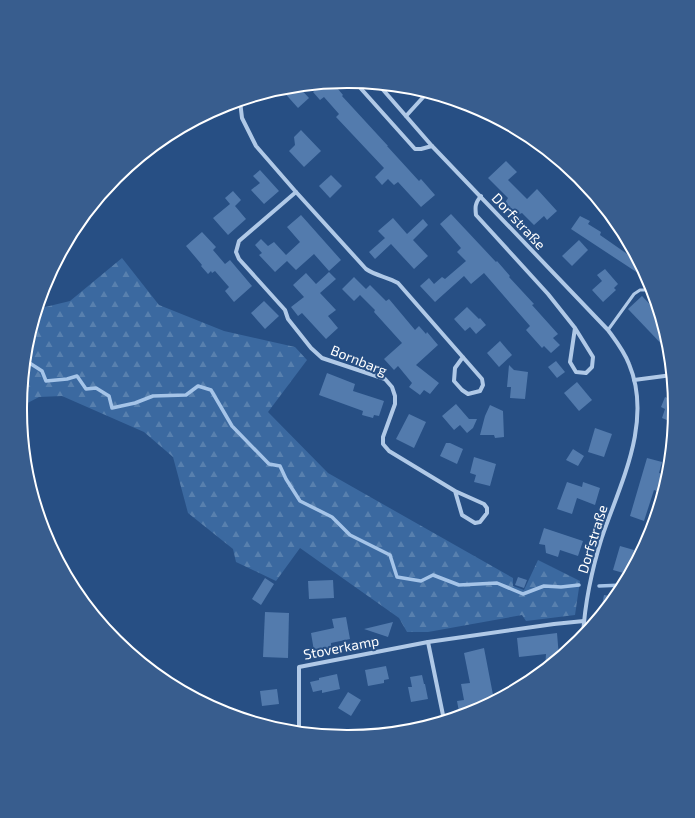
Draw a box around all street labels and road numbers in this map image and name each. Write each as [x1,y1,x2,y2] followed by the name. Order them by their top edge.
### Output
[489,189,549,253] street label: Dorfstraße
[328,341,390,379] street label: Bornbarg
[574,503,610,575] street label: Dorfstraße
[302,631,380,663] street label: Stoverkamp

